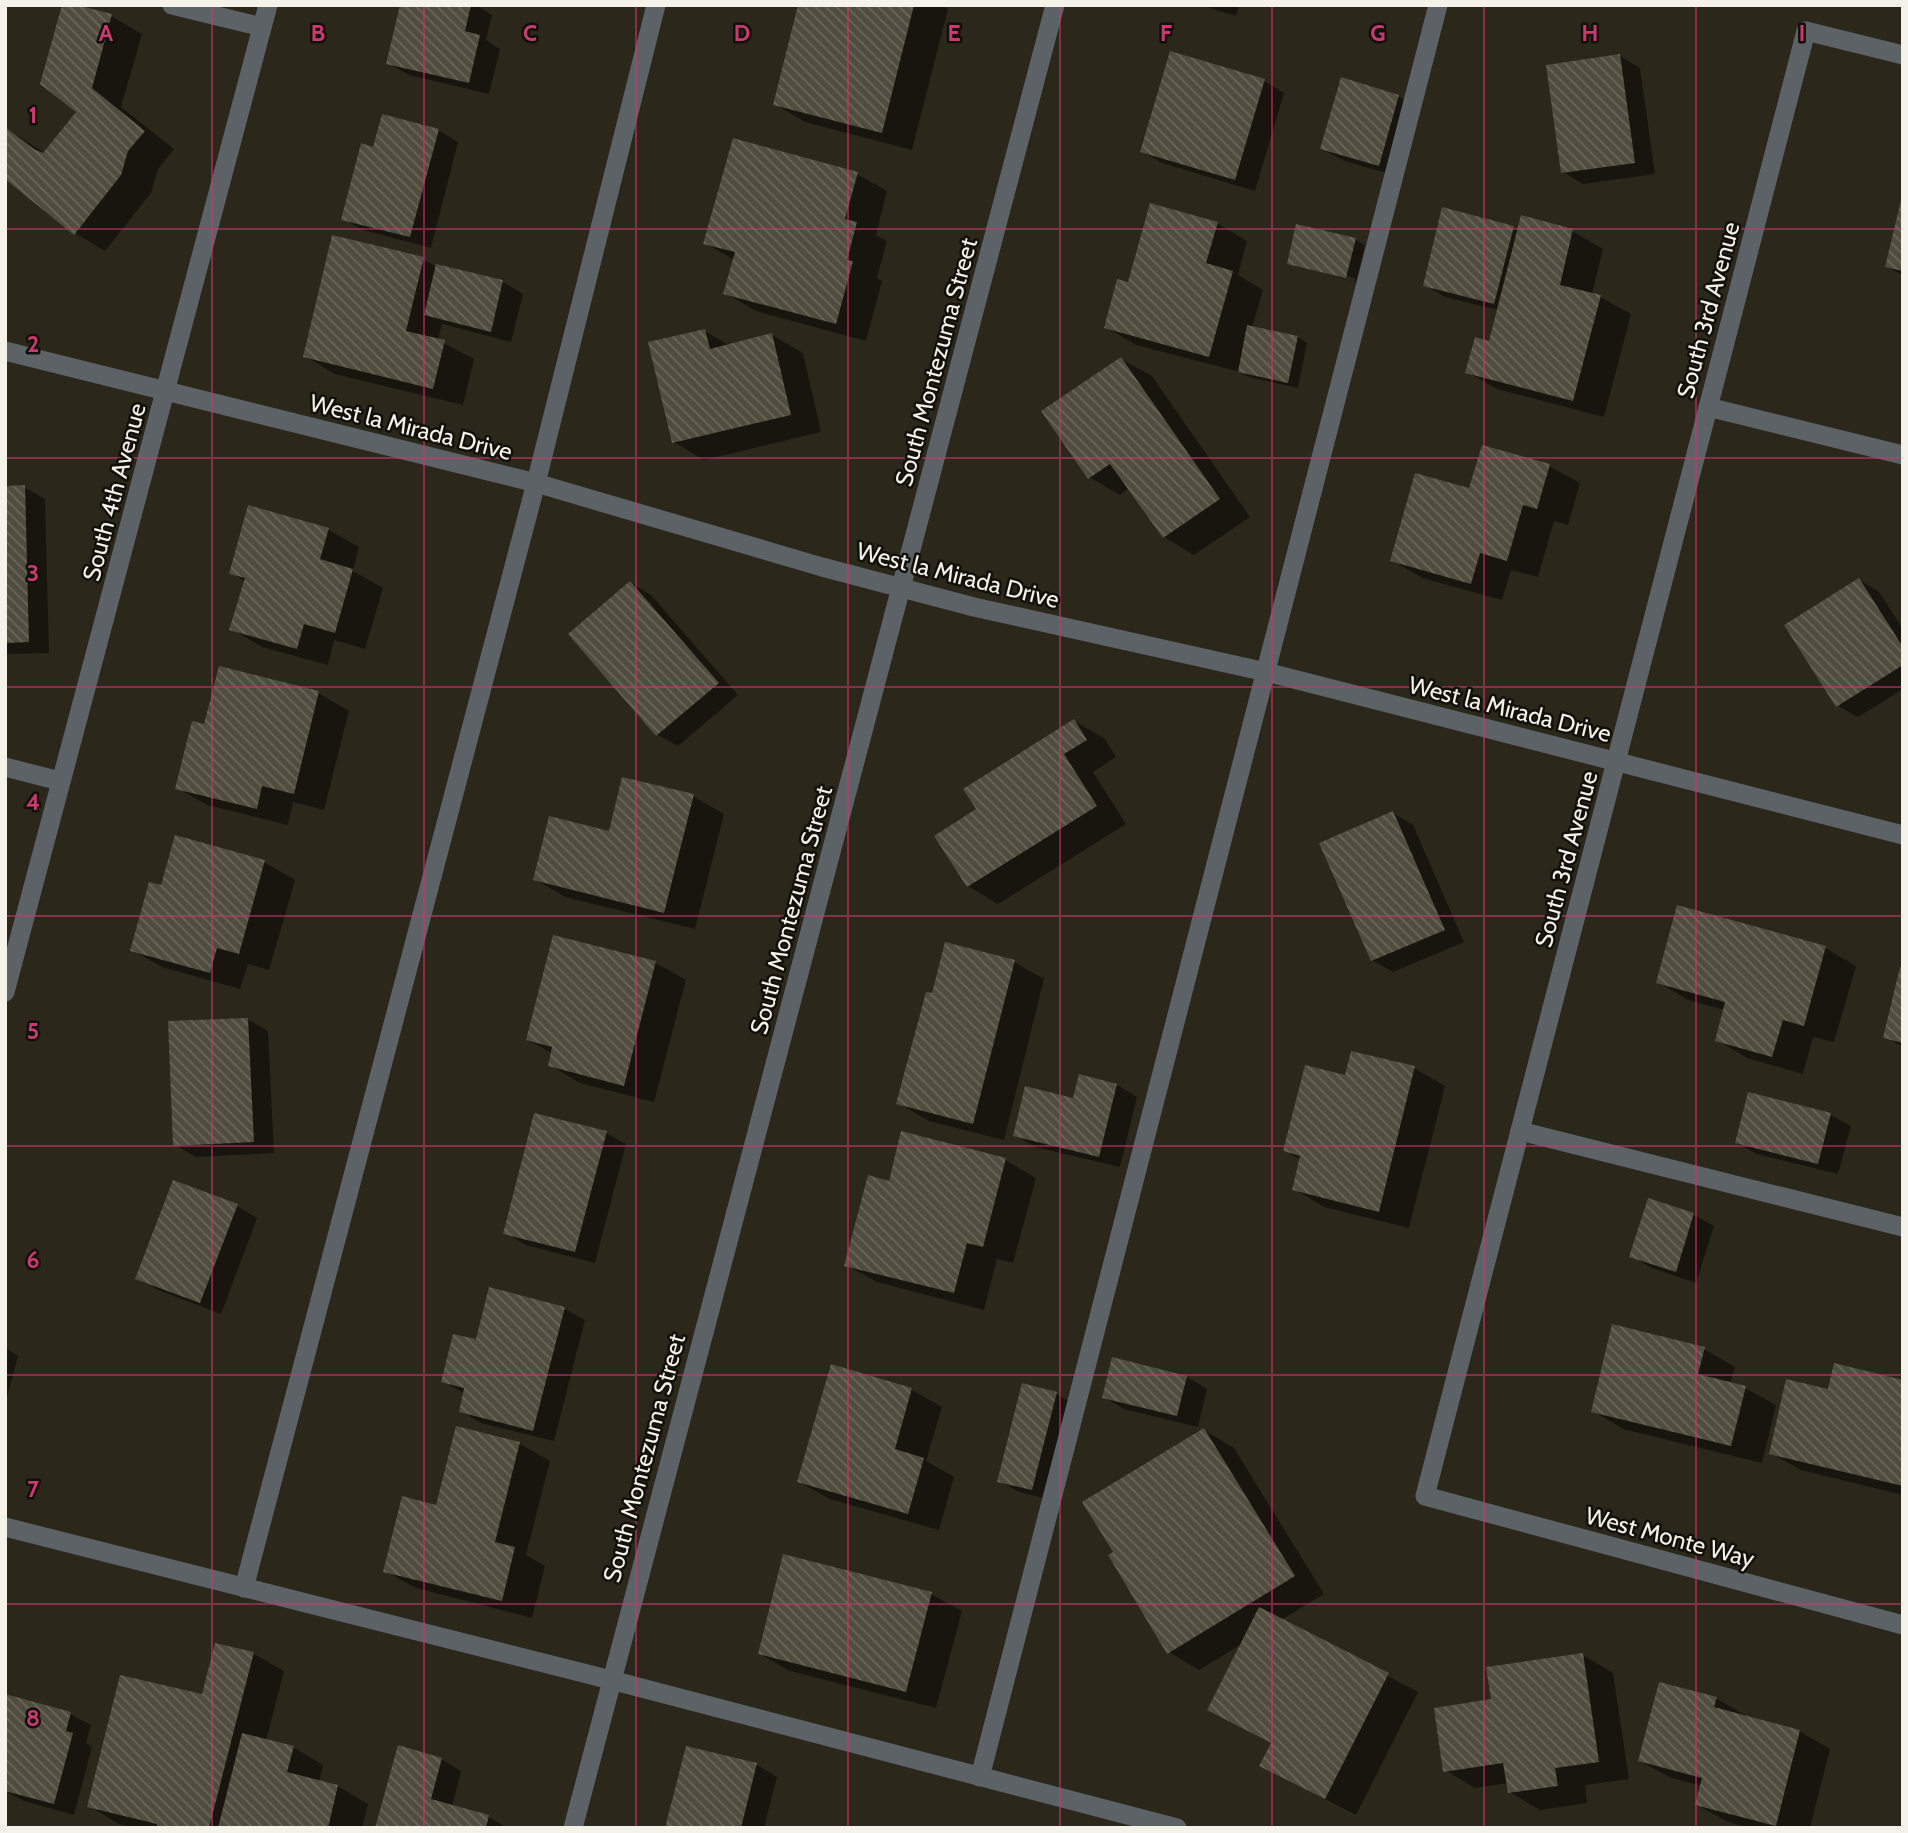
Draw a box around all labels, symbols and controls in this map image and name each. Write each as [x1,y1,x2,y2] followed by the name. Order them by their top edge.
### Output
[99,19,114,47] text: A
[311,19,325,47] text: B
[523,19,537,47] text: C
[734,19,750,47] text: D
[947,19,961,47] text: E
[1160,19,1172,47] text: F
[1370,19,1386,47] text: G
[1582,19,1598,47] text: H
[1799,19,1805,47] text: I
[29,101,37,129] text: 1
[1671,219,1745,401] street label: South 3rd Avenue
[889,235,983,489] street label: South Montezuma Street
[27,330,39,358] text: 2
[307,388,515,466] street label: West la Mirada Drive
[76,400,152,584] street label: South 4th Avenue
[854,536,1062,614] street label: West la Mirada Drive
[27,559,39,587] text: 3
[1406,670,1614,748] street label: West la Mirada Drive
[1529,768,1603,950] street label: South 3rd Avenue
[744,783,838,1037] street label: South Montezuma Street
[26,788,40,816] text: 4
[27,1017,39,1045] text: 5
[27,1246,39,1274] text: 6
[597,1331,691,1585] street label: South Montezuma Street
[27,1475,39,1503] text: 7
[1582,1501,1758,1573] street label: West Monte Way
[26,1704,40,1732] text: 8

